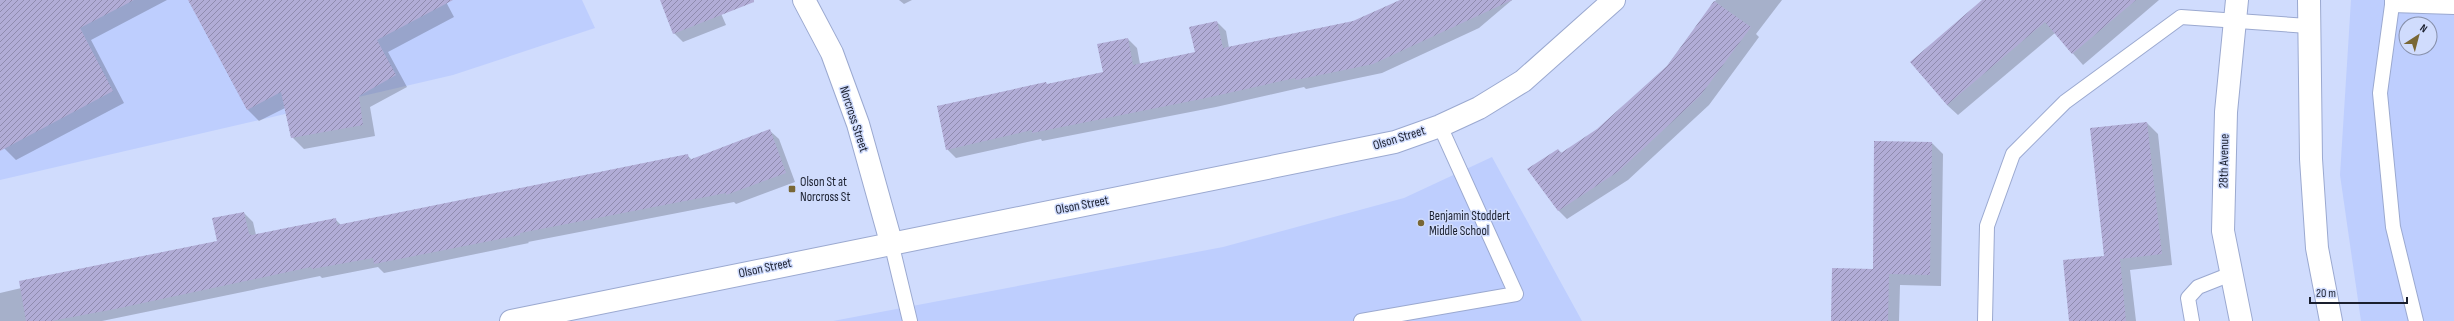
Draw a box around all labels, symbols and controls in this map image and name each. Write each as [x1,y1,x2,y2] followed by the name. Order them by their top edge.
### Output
[2398,16,2438,56] north arrow
[2417,21,2430,35] text: N
[836,84,872,154] street label: Norcross Street
[1371,122,1427,154] street label: Olson Street
[2216,134,2232,188] street label: 28th Avenue
[800,174,850,205] place label: Olson St at Norcross St
[787,184,797,194] marker: Olson St at Norcross St
[1054,192,1110,218] street label: Olson Street
[1429,208,1510,239] place label: Benjamin Stoddert Middle School
[1416,218,1426,228] marker: Benjamin Stoddert Middle School
[737,255,793,281] street label: Olson Street
[2310,279,2407,305] scale bar
[2316,286,2336,301] text: 20 m

